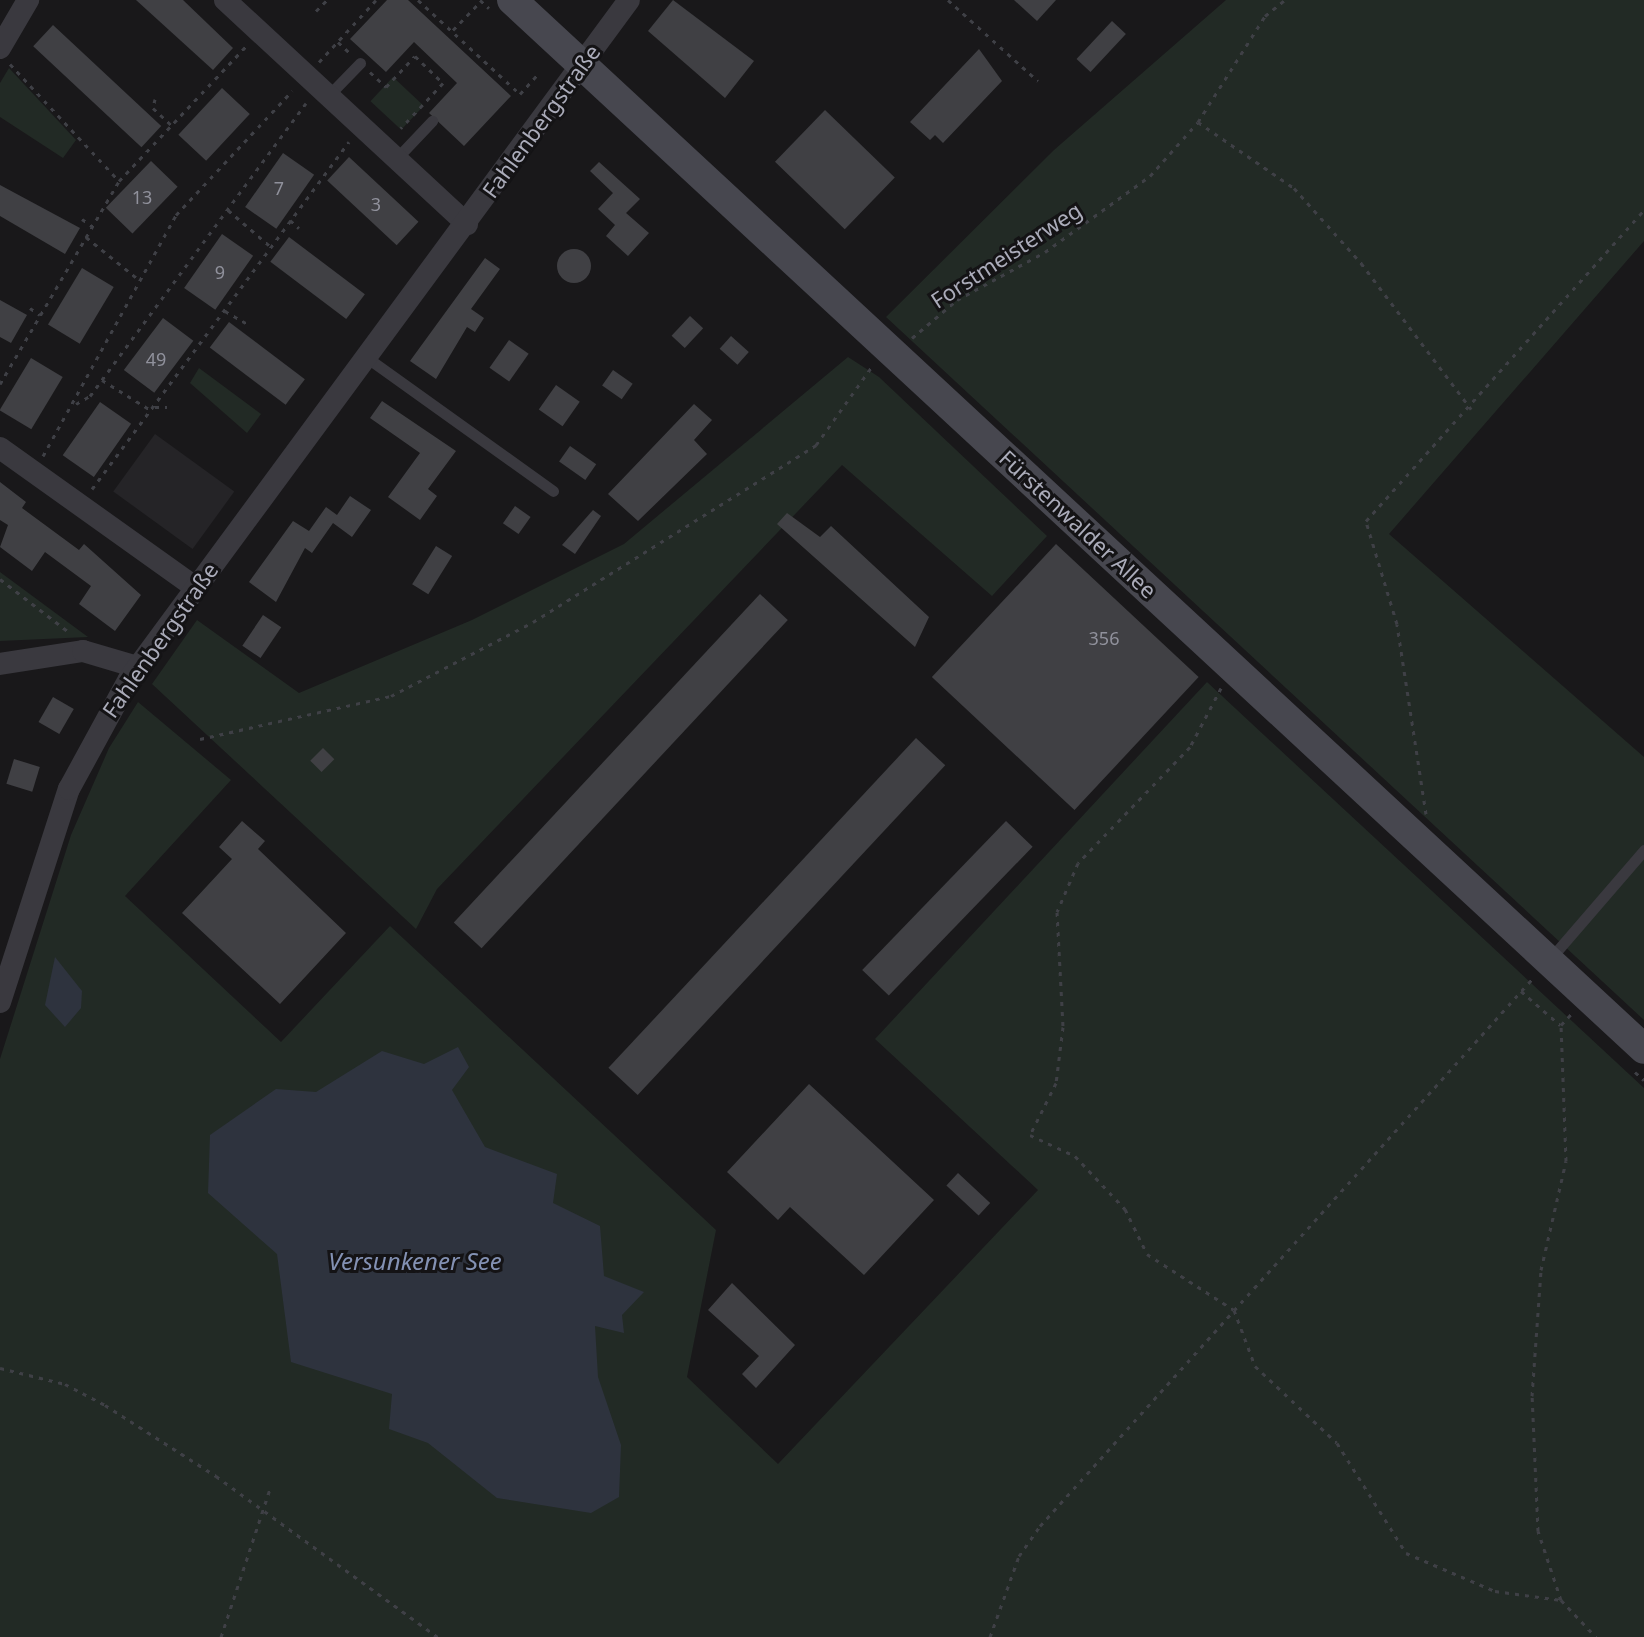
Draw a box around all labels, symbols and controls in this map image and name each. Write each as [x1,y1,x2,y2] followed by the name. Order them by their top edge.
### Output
[477,39,605,203] street label: Fahlenbergstraße
[274,177,284,199] house number: 7
[132,186,152,208] house number: 13
[371,193,381,215] house number: 3
[926,197,1086,313] street label: Forstmeisterweg
[215,261,225,283] house number: 9
[146,348,166,370] house number: 49
[994,444,1162,604] street label: Fürstenwalder Allee
[97,557,223,723] street label: Fahlenbergstraße
[1089,627,1119,649] house number: 356
[328,1247,502,1275] water label: Versunkener See

